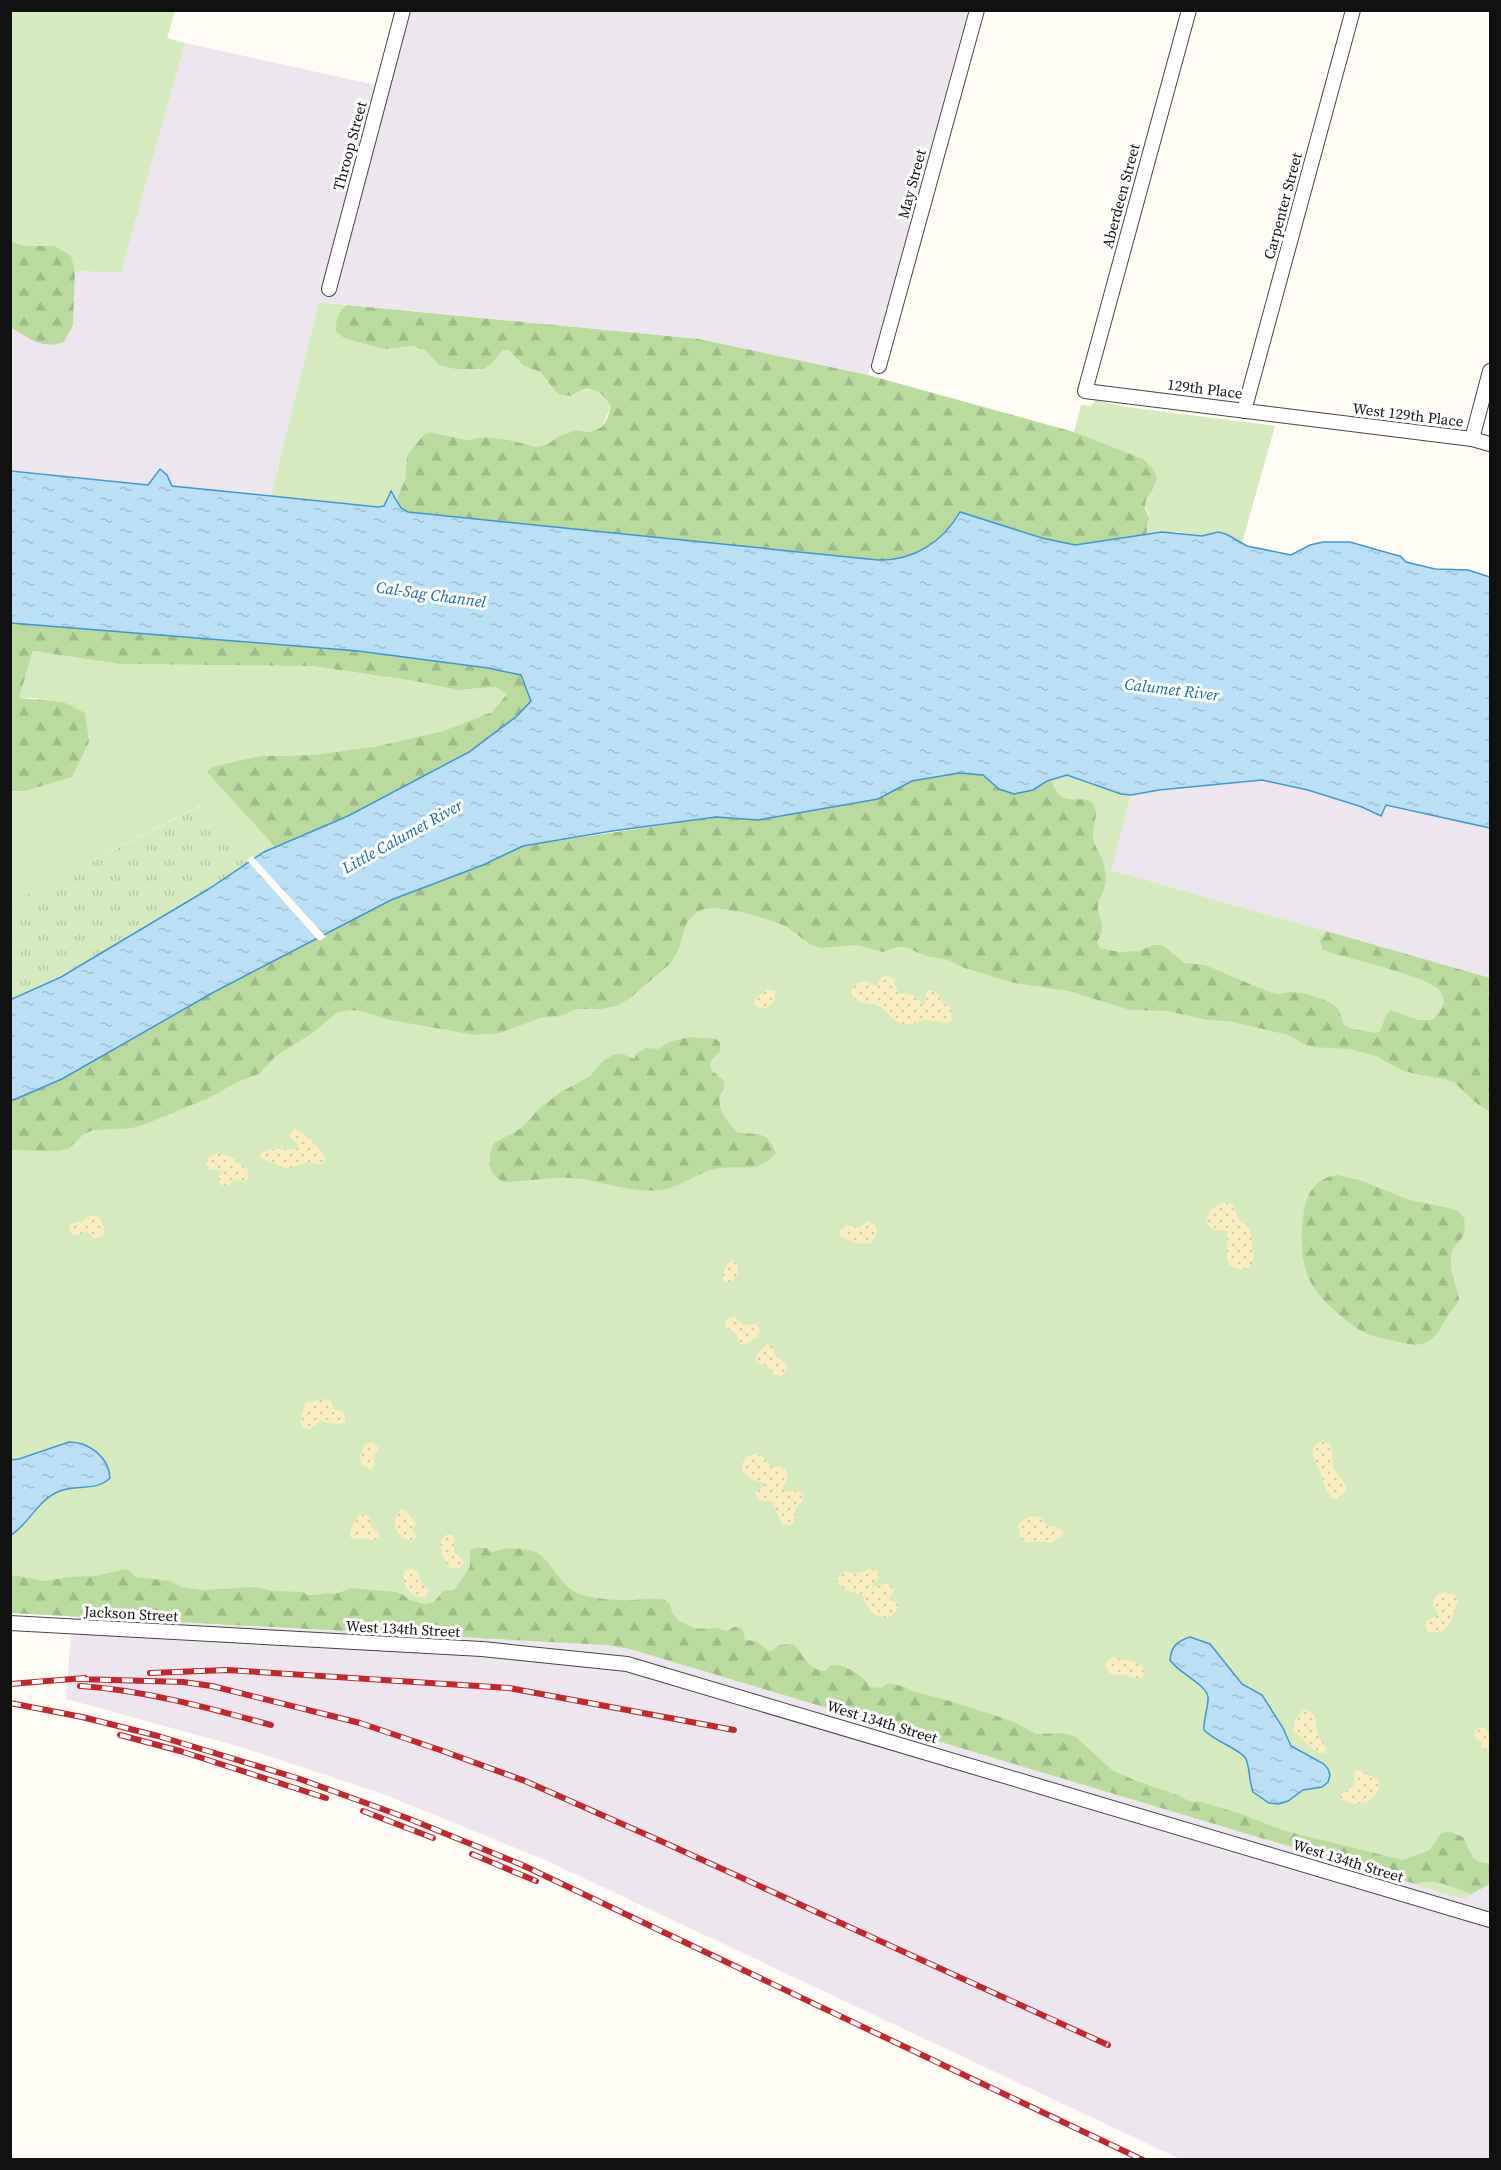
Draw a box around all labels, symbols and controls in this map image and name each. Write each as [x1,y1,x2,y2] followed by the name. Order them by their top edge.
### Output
[328,99,372,193] street label: Throop Street
[1096,141,1145,251] street label: Aberdeen Street
[892,147,931,221] street label: May Street
[1258,150,1307,262] street label: Carpenter Street
[1166,373,1244,404] street label: 129th Place
[1351,397,1465,432] street label: West 129th Place
[375,575,488,613] water label: Cal-Sag Channel
[1123,672,1221,706] water label: Calumet River
[337,793,467,879] water label: Little Calumet River
[82,1600,179,1626] street label: Jackson Street
[345,1615,461,1642] street label: West 134th Street
[824,1695,940,1748] street label: West 134th Street
[1290,1834,1406,1887] street label: West 134th Street

